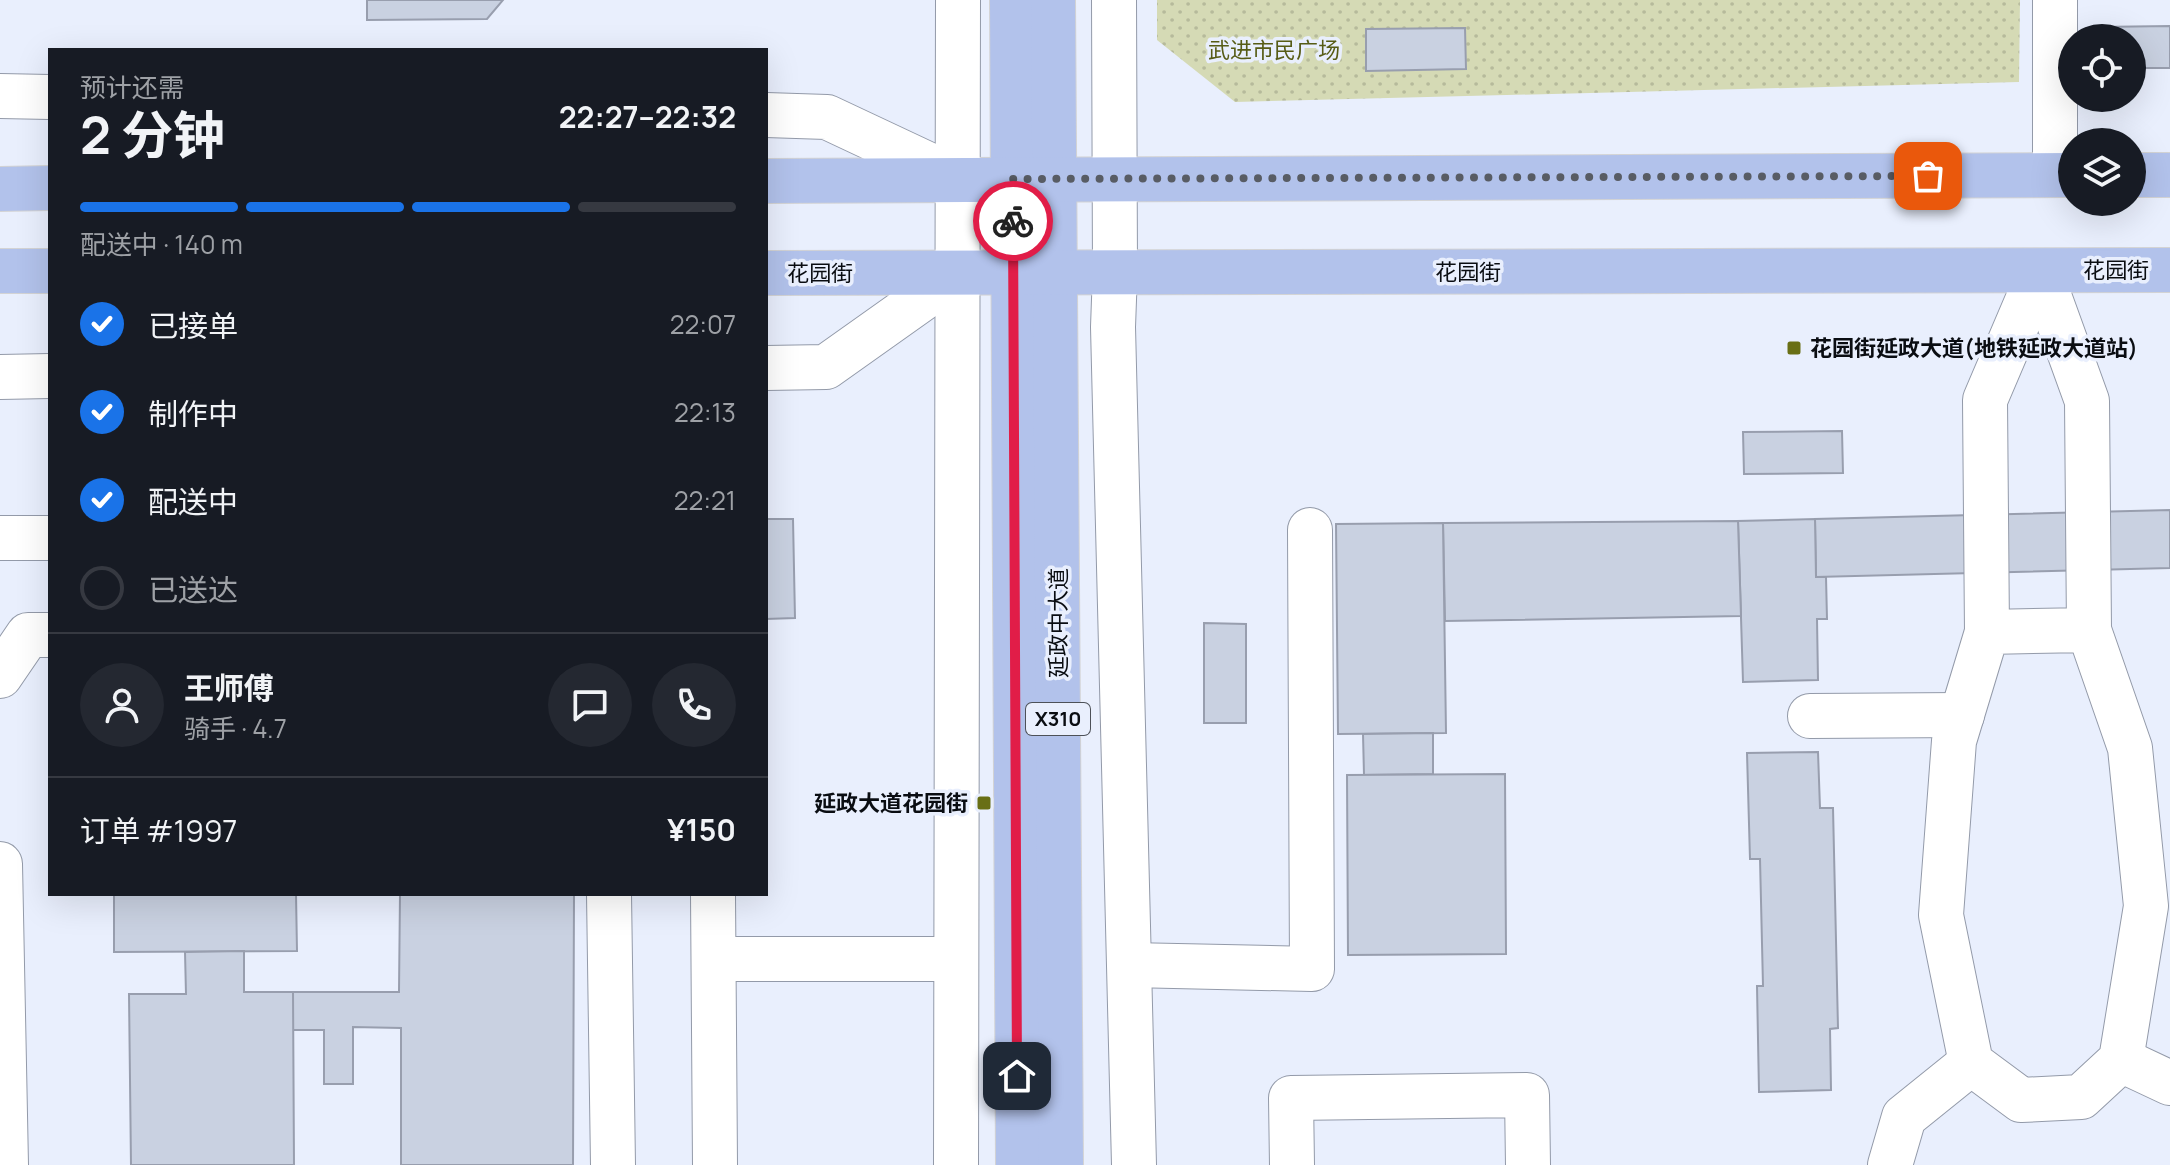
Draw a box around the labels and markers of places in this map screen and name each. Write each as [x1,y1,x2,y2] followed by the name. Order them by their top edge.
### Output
[1894,142,1962,210] pin
[1810,333,2138,363] place label: 花园街延政大道(地铁延政大道站)
[1785,339,1803,357] marker: 花园街延政大道(地铁延政大道站)
[814,788,968,818] place label: 延政大道花园街
[975,794,993,812] marker: 延政大道花园街
[983,1042,1051,1110] pin

